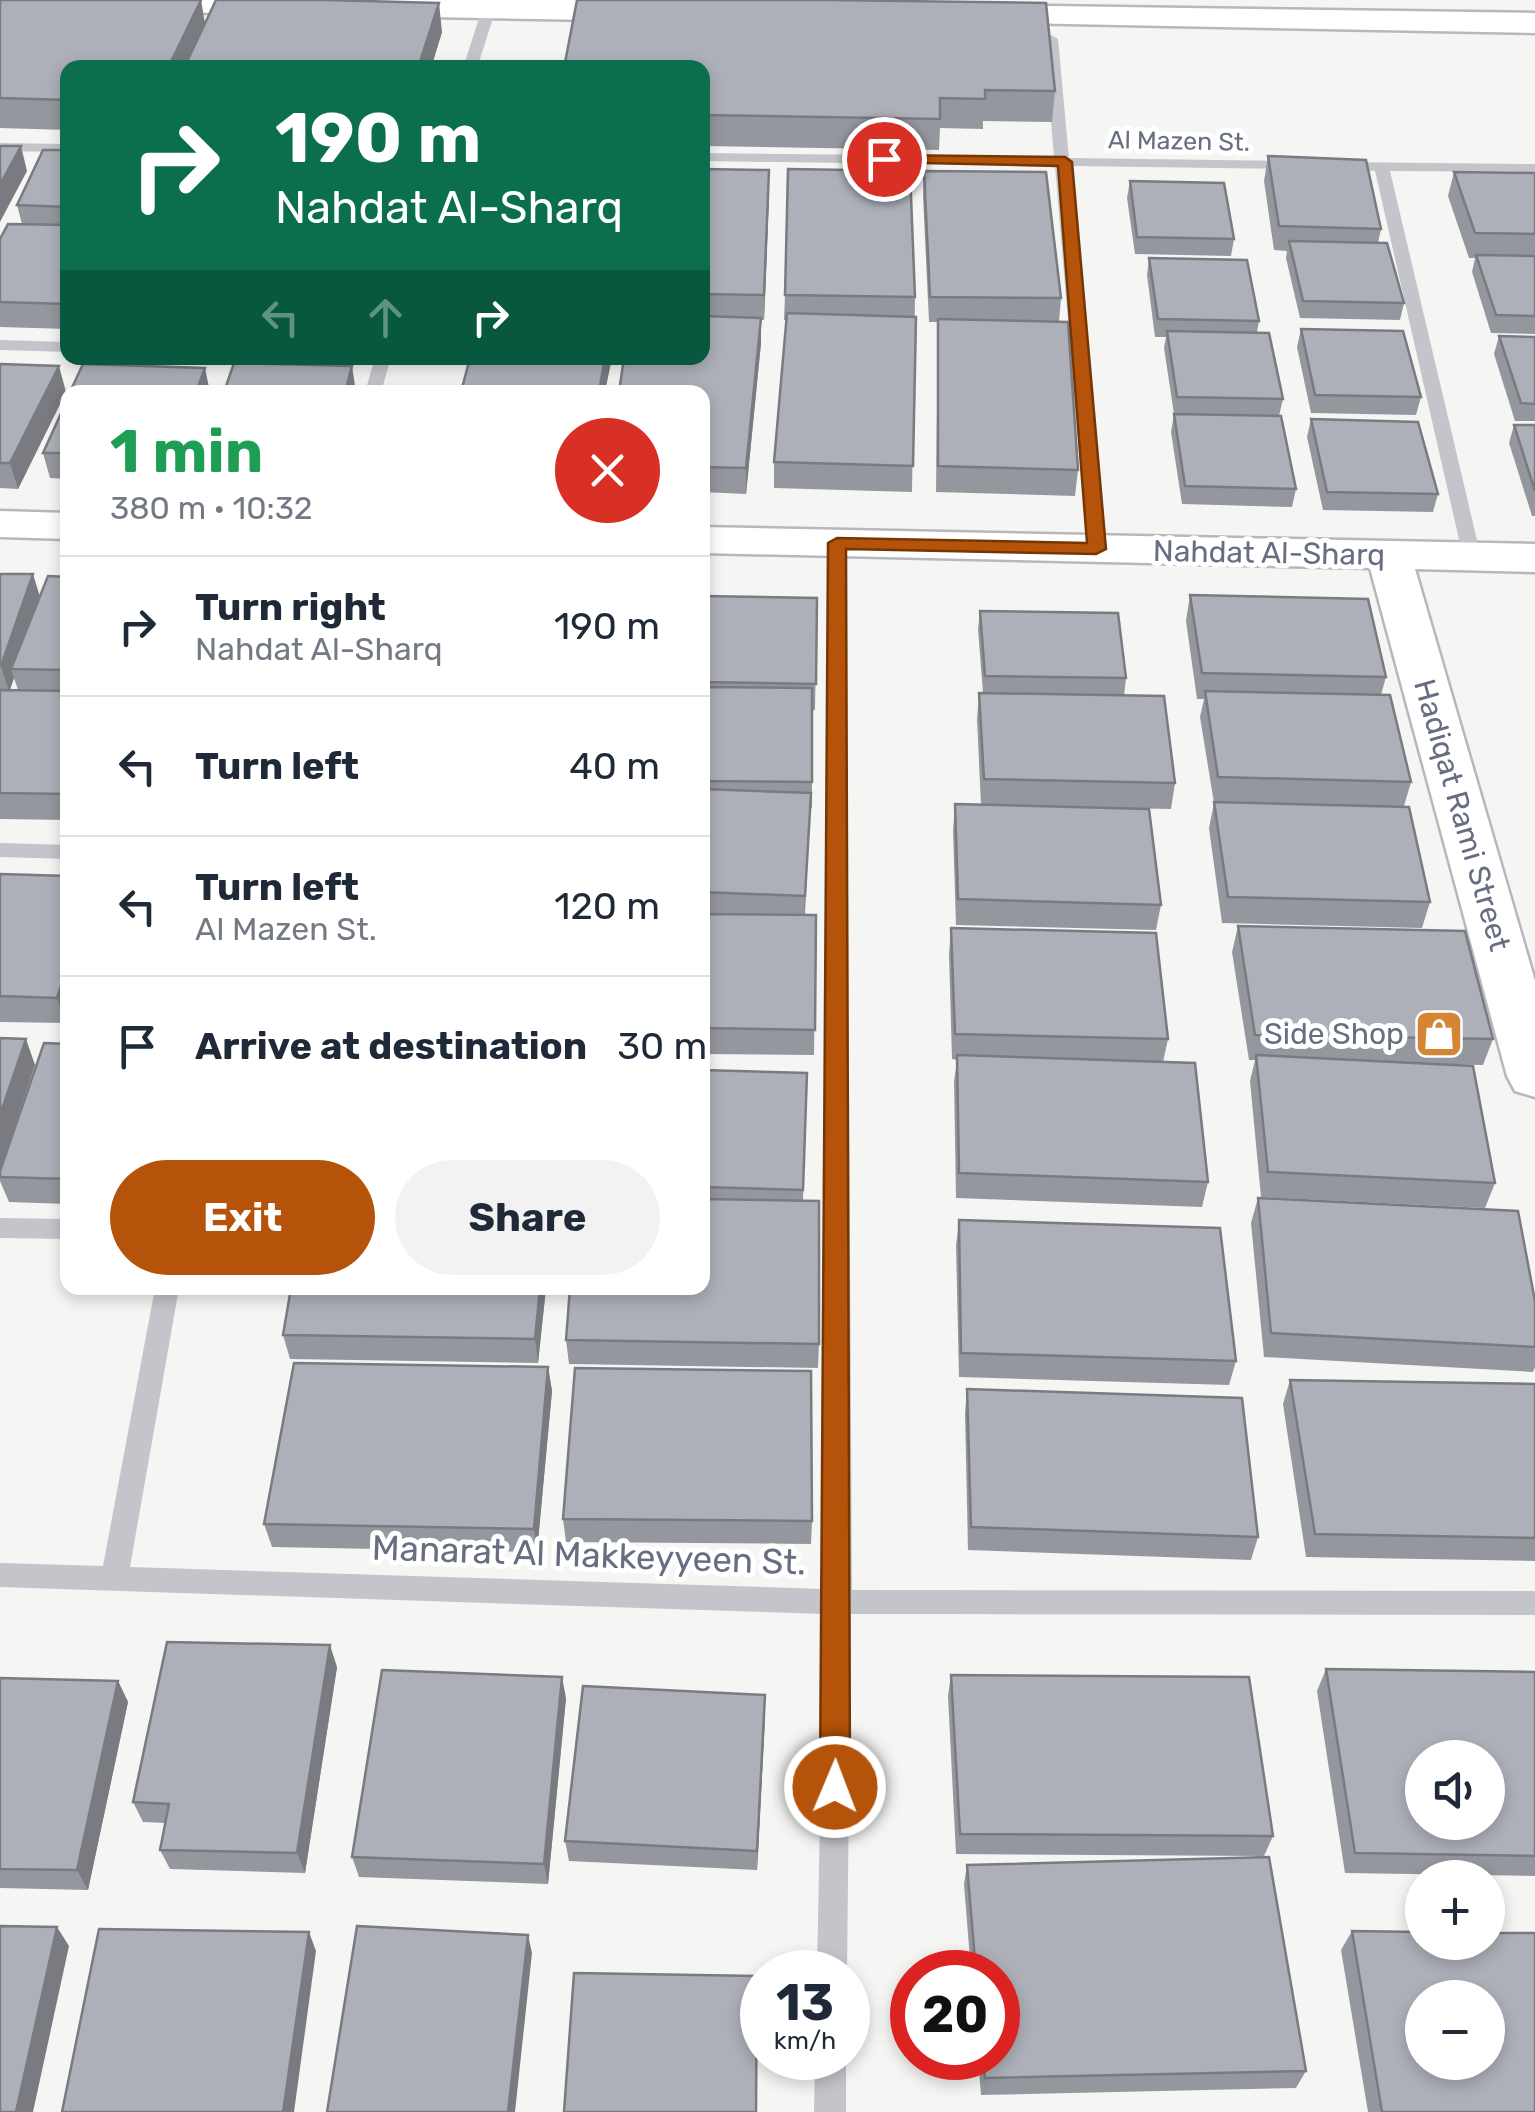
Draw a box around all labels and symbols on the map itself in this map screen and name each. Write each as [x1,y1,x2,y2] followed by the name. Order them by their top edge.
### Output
[842,117,927,202] pin
[1108,125,1250,157] street label: Al Mazen St.
[1153,533,1385,573] street label: Nahdat Al-Sharq
[1406,675,1518,955] street label: Hadiqat Rami Street
[1413,1008,1465,1060] shop icon: Side Shop
[1264,1016,1404,1052] place label: Side Shop
[371,1526,807,1584] street label: Manarat Al Makkeyyeen St.
[783,1735,887,1839] position arrow
[890,1950,1020,2080] speed limit sign: 20

